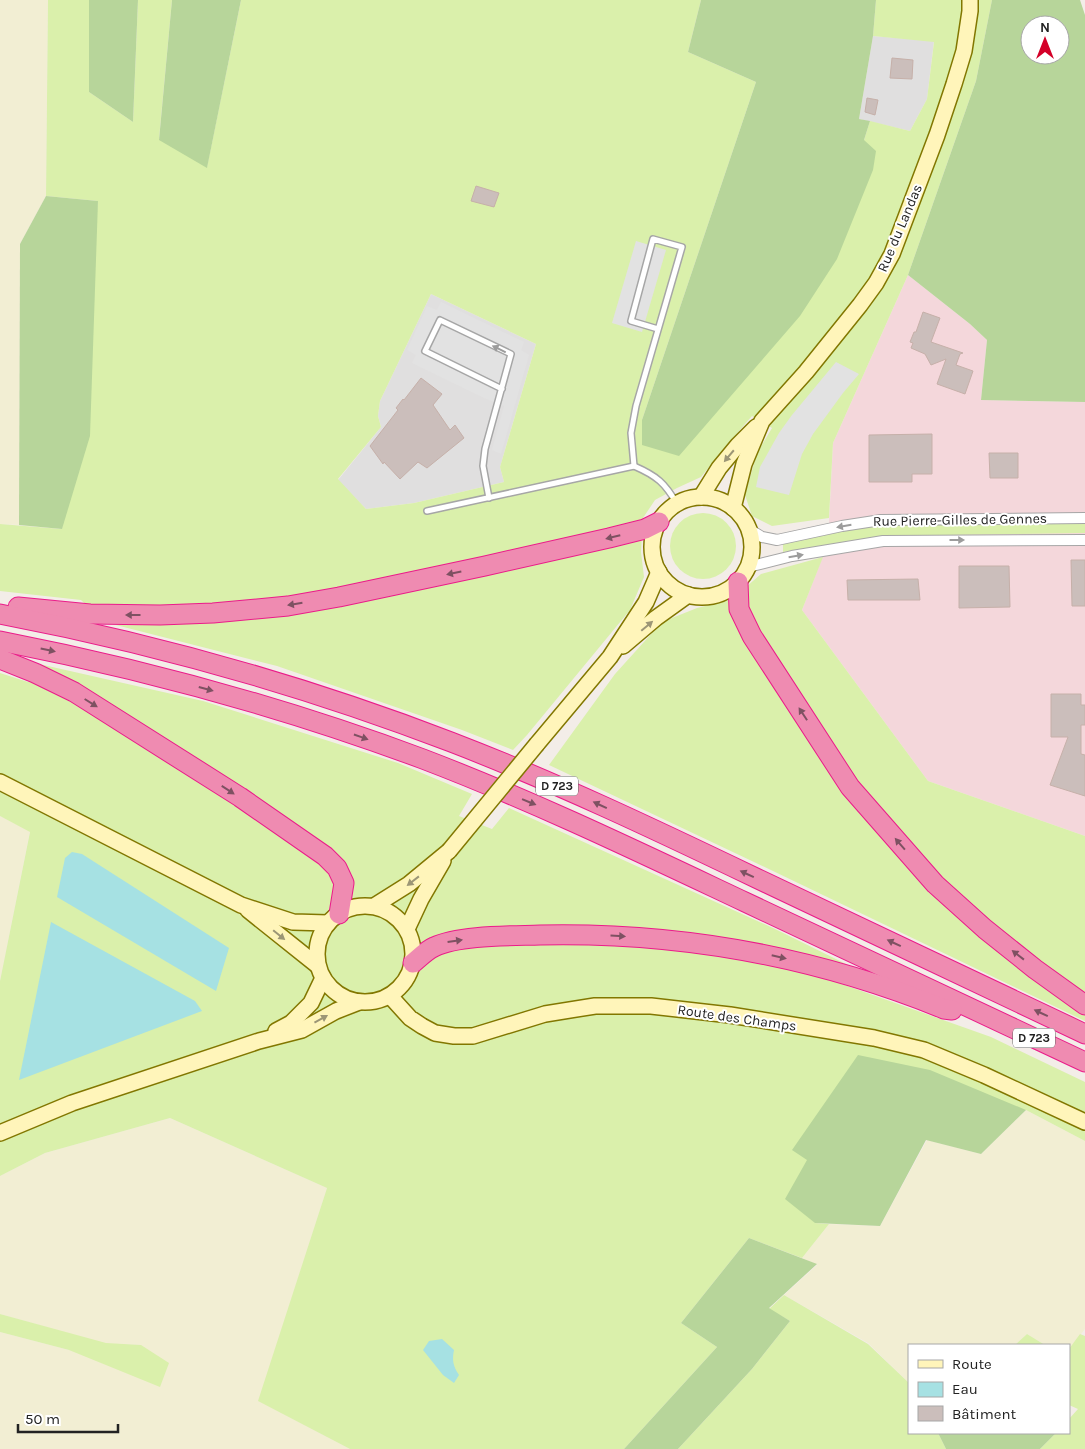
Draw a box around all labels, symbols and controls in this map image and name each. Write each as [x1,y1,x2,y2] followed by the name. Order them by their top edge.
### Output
[1020,15,1070,65] north arrow
[1040,19,1050,36] text: N
[874,182,926,274] street label: Rue du Landas
[492,345,506,353] one-way arrow
[723,450,734,463] one-way arrow
[873,510,1047,530] street label: Rue Pierre-Gilles de Gennes
[836,523,852,531] one-way arrow
[605,533,620,541] one-way arrow
[949,536,965,544] one-way arrow
[788,551,804,559] one-way arrow
[446,569,462,577] one-way arrow
[287,601,303,609] one-way arrow
[125,611,141,619] one-way arrow
[640,620,653,631] one-way arrow
[40,647,56,655] one-way arrow
[198,685,213,693] one-way arrow
[85,698,98,707] one-way arrow
[798,707,808,721] one-way arrow
[354,733,369,741] one-way arrow
[536,776,578,796] road number: D 723
[222,785,235,795] one-way arrow
[522,798,536,806] one-way arrow
[593,800,607,808] one-way arrow
[894,838,906,850] one-way arrow
[740,869,754,877] one-way arrow
[407,876,420,887] one-way arrow
[273,930,286,940] one-way arrow
[610,932,626,940] one-way arrow
[448,936,464,944] one-way arrow
[887,939,901,947] one-way arrow
[1012,950,1025,961] one-way arrow
[771,953,786,961] one-way arrow
[676,1001,798,1035] street label: Route des Champs
[1034,1008,1048,1016] one-way arrow
[314,1015,329,1023] one-way arrow
[1013,1028,1055,1048] road number: D 723
[908,1344,1070,1434] legend
[952,1355,992,1373] text: Route
[952,1380,978,1398] text: Eau
[18,1402,118,1434] scale bar
[952,1405,1016,1423] text: Bâtiment
[25,1410,60,1428] text: 50 m

